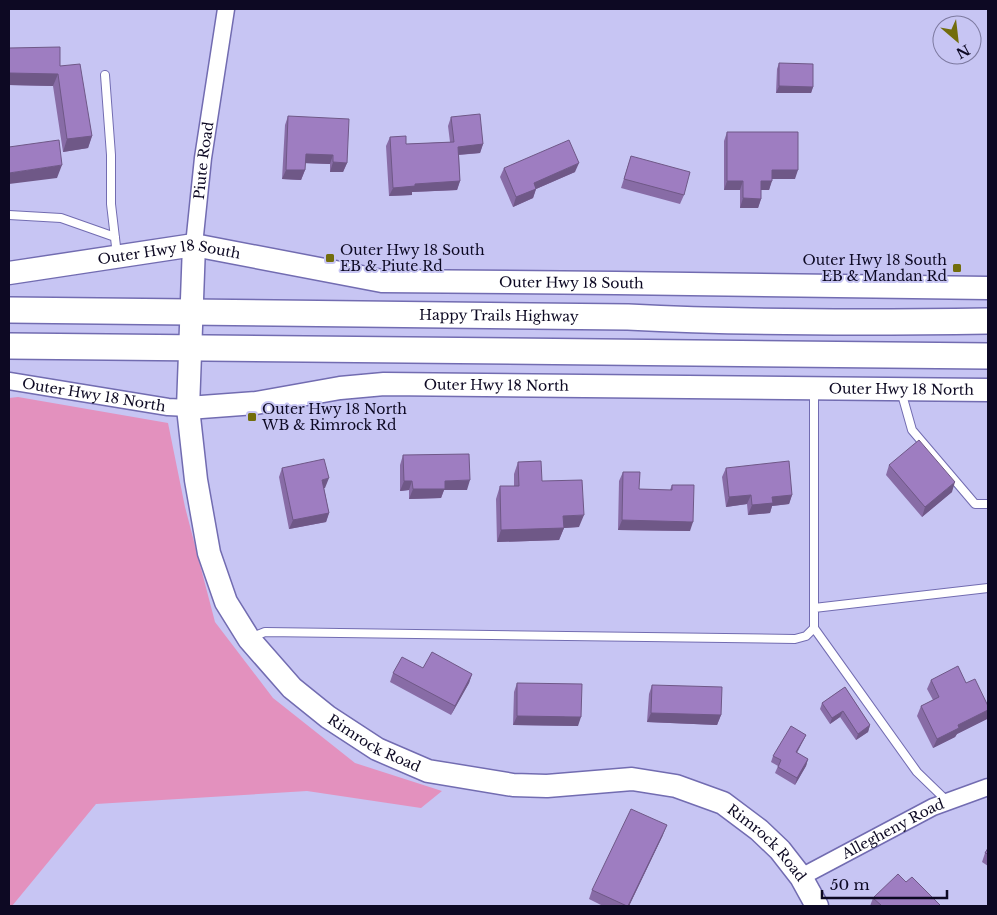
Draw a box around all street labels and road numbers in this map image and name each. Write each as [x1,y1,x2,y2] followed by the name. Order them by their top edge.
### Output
[190,120,218,200] street label: Piute Road
[96,236,242,268] street label: Outer Hwy 18 South
[499,273,644,292] street label: Outer Hwy 18 South
[419,306,579,325] street label: Happy Trails Highway
[21,374,167,416] street label: Outer Hwy 18 North
[424,375,569,395] street label: Outer Hwy 18 North
[829,379,974,399] street label: Outer Hwy 18 North
[324,710,424,776] street label: Rimrock Road
[838,795,947,863] street label: Allegheny Road
[724,800,810,885] street label: Rimrock Road

